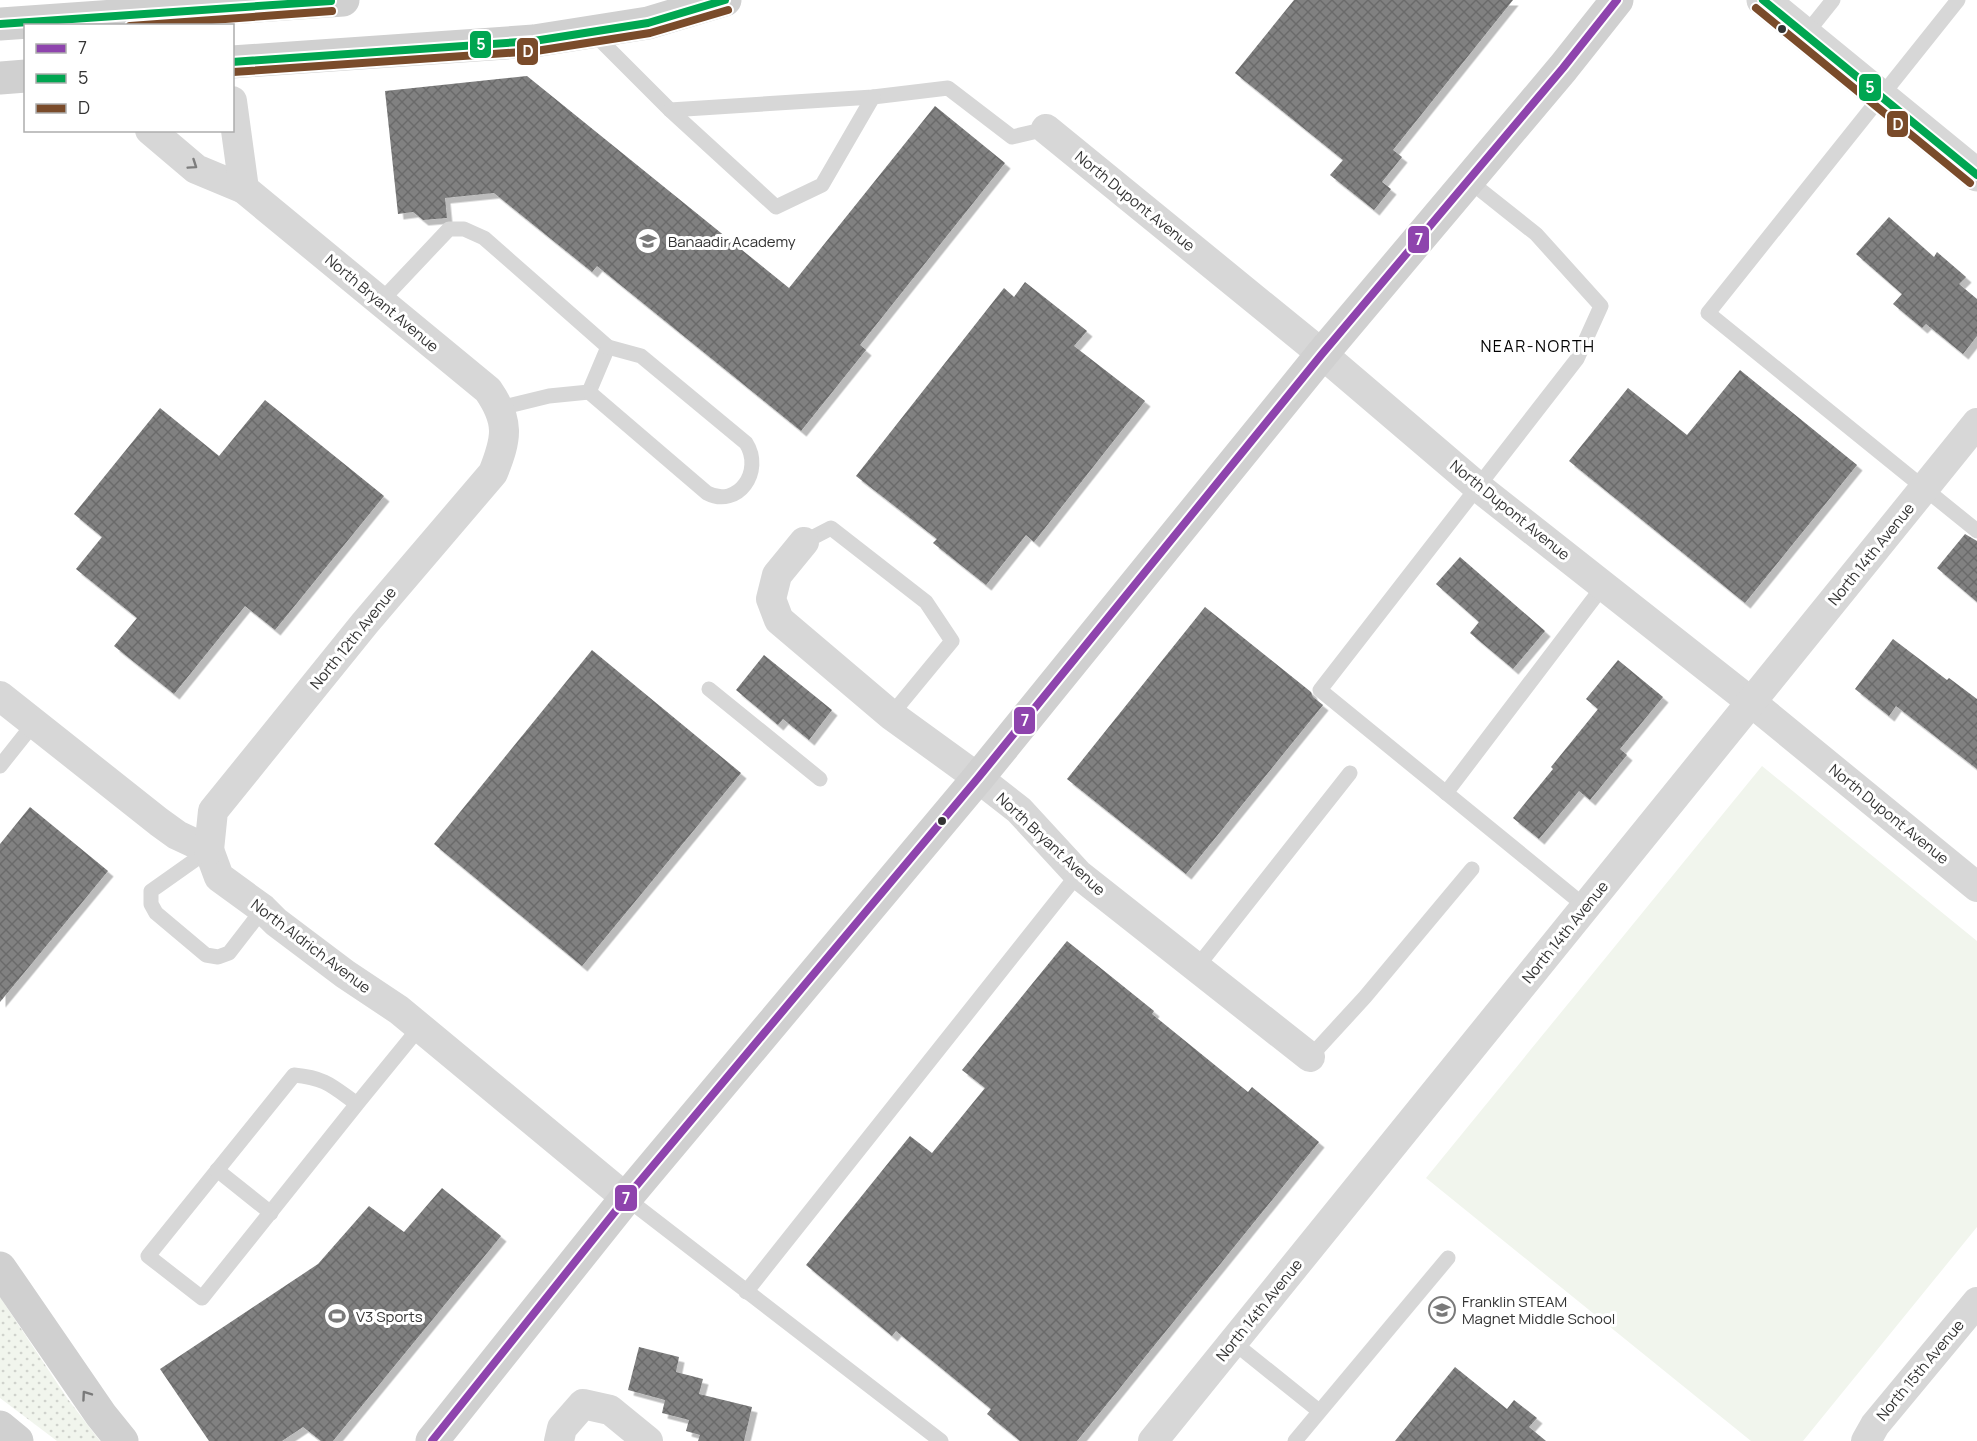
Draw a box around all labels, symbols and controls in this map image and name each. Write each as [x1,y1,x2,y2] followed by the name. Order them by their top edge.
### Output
[1776,23,1788,35] unlabelled marker
[24,24,234,132] legend
[469,30,492,59] line badge: 5
[476,33,486,55] text: 5
[78,35,87,59] text: 7
[516,37,539,66] line badge: D
[522,40,534,62] text: D
[78,65,88,89] text: 5
[1858,73,1882,102] line badge: 5
[1865,76,1875,98] text: 5
[78,95,90,119] text: D
[1886,110,1909,138] line badge: D
[1892,113,1904,135] text: D
[1071,146,1199,256] street label: North Dupont Avenue
[187,158,198,169] one-way arrow
[1407,225,1430,254] line badge: 7
[633,226,663,256] school or university icon: Banaadir Academy
[1415,228,1423,250] text: 7
[668,231,796,252] place label: Banaadir Academy
[321,249,443,357] street label: North Bryant Avenue
[1480,335,1596,357] district label: NEAR-NORTH
[1446,455,1574,565] street label: North Dupont Avenue
[1823,498,1919,610] street label: North 14th Avenue
[305,582,401,694] street label: North 12th Avenue
[1013,706,1036,735] line badge: 7
[1021,709,1029,731] text: 7
[1825,759,1953,869] street label: North Dupont Avenue
[992,788,1110,900] street label: North Bryant Avenue
[936,815,948,827] unlabelled marker
[1517,876,1613,988] street label: North 14th Avenue
[247,894,375,998] street label: North Aldrich Avenue
[614,1184,638,1212] line badge: 7
[622,1187,630,1209] text: 7
[1211,1254,1307,1366] street label: North 14th Avenue
[1462,1291,1615,1329] place label: Franklin STEAM Magnet Middle School
[1427,1295,1457,1325] school or university icon: Franklin STEAM Magnet Middle School
[322,1301,352,1331] sports icon: V3 Sports
[356,1306,423,1327] place label: V3 Sports
[1871,1315,1969,1425] street label: North 15th Avenue
[82,1390,93,1401] one-way arrow

